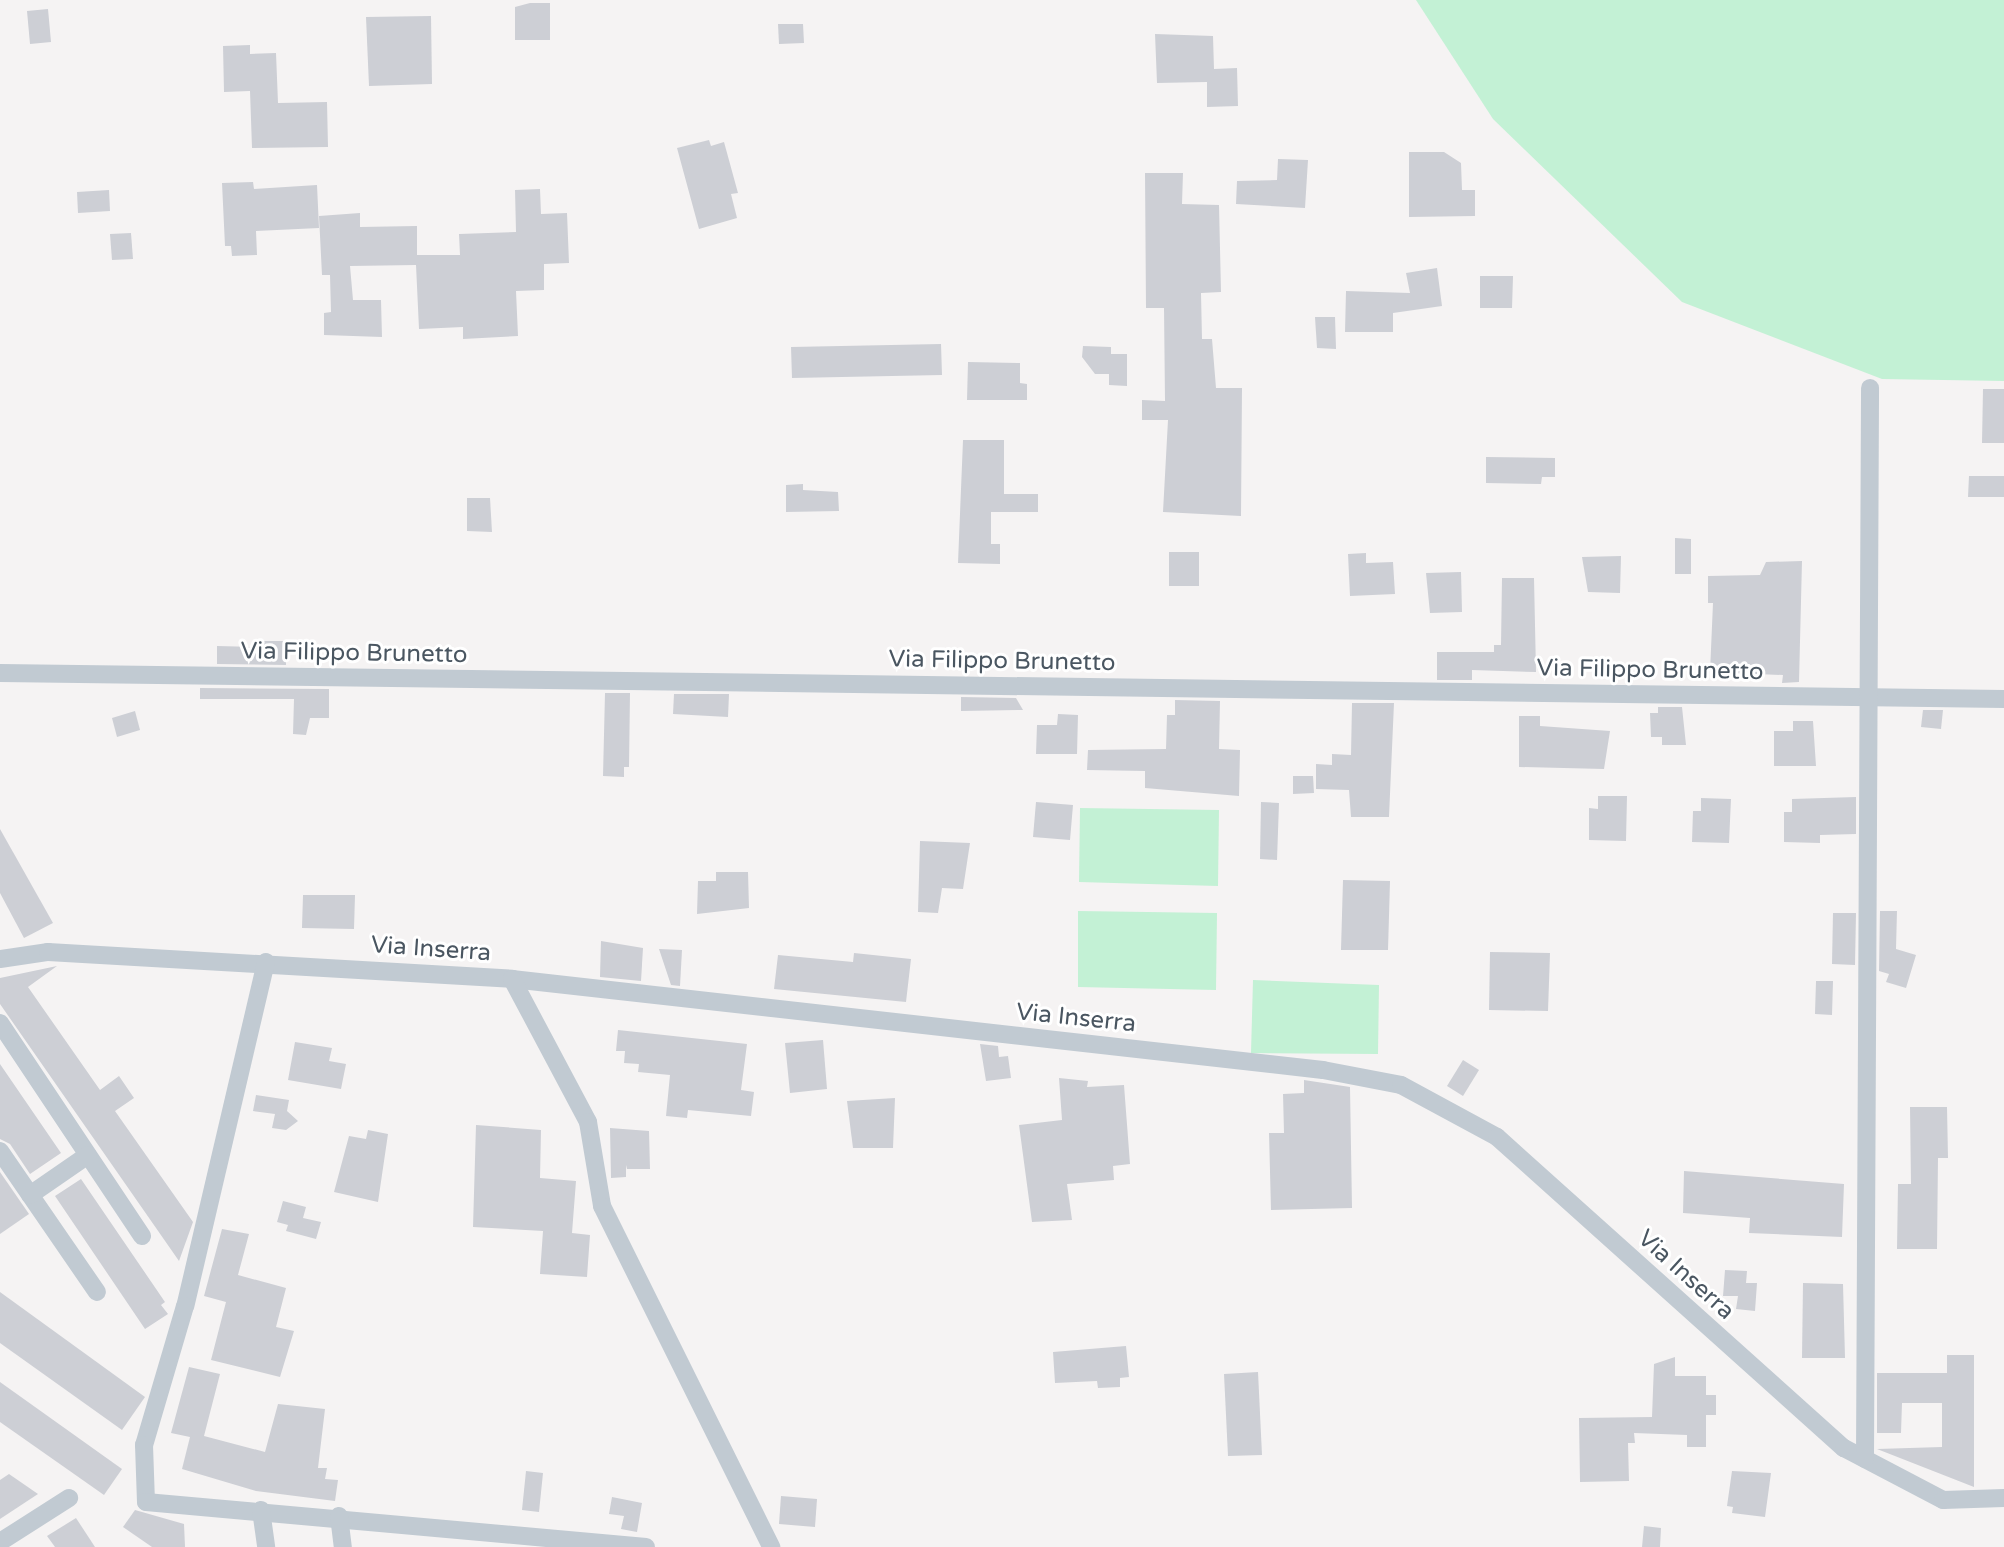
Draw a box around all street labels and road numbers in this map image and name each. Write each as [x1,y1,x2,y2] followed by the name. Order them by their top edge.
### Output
[240,637,468,669] street label: Via Filippo Brunetto
[888,645,1116,677] street label: Via Filippo Brunetto
[1536,654,1764,686] street label: Via Filippo Brunetto
[370,930,492,968] street label: Via Inserra
[1015,997,1137,1039] street label: Via Inserra
[1632,1224,1740,1326] street label: Via Inserra

